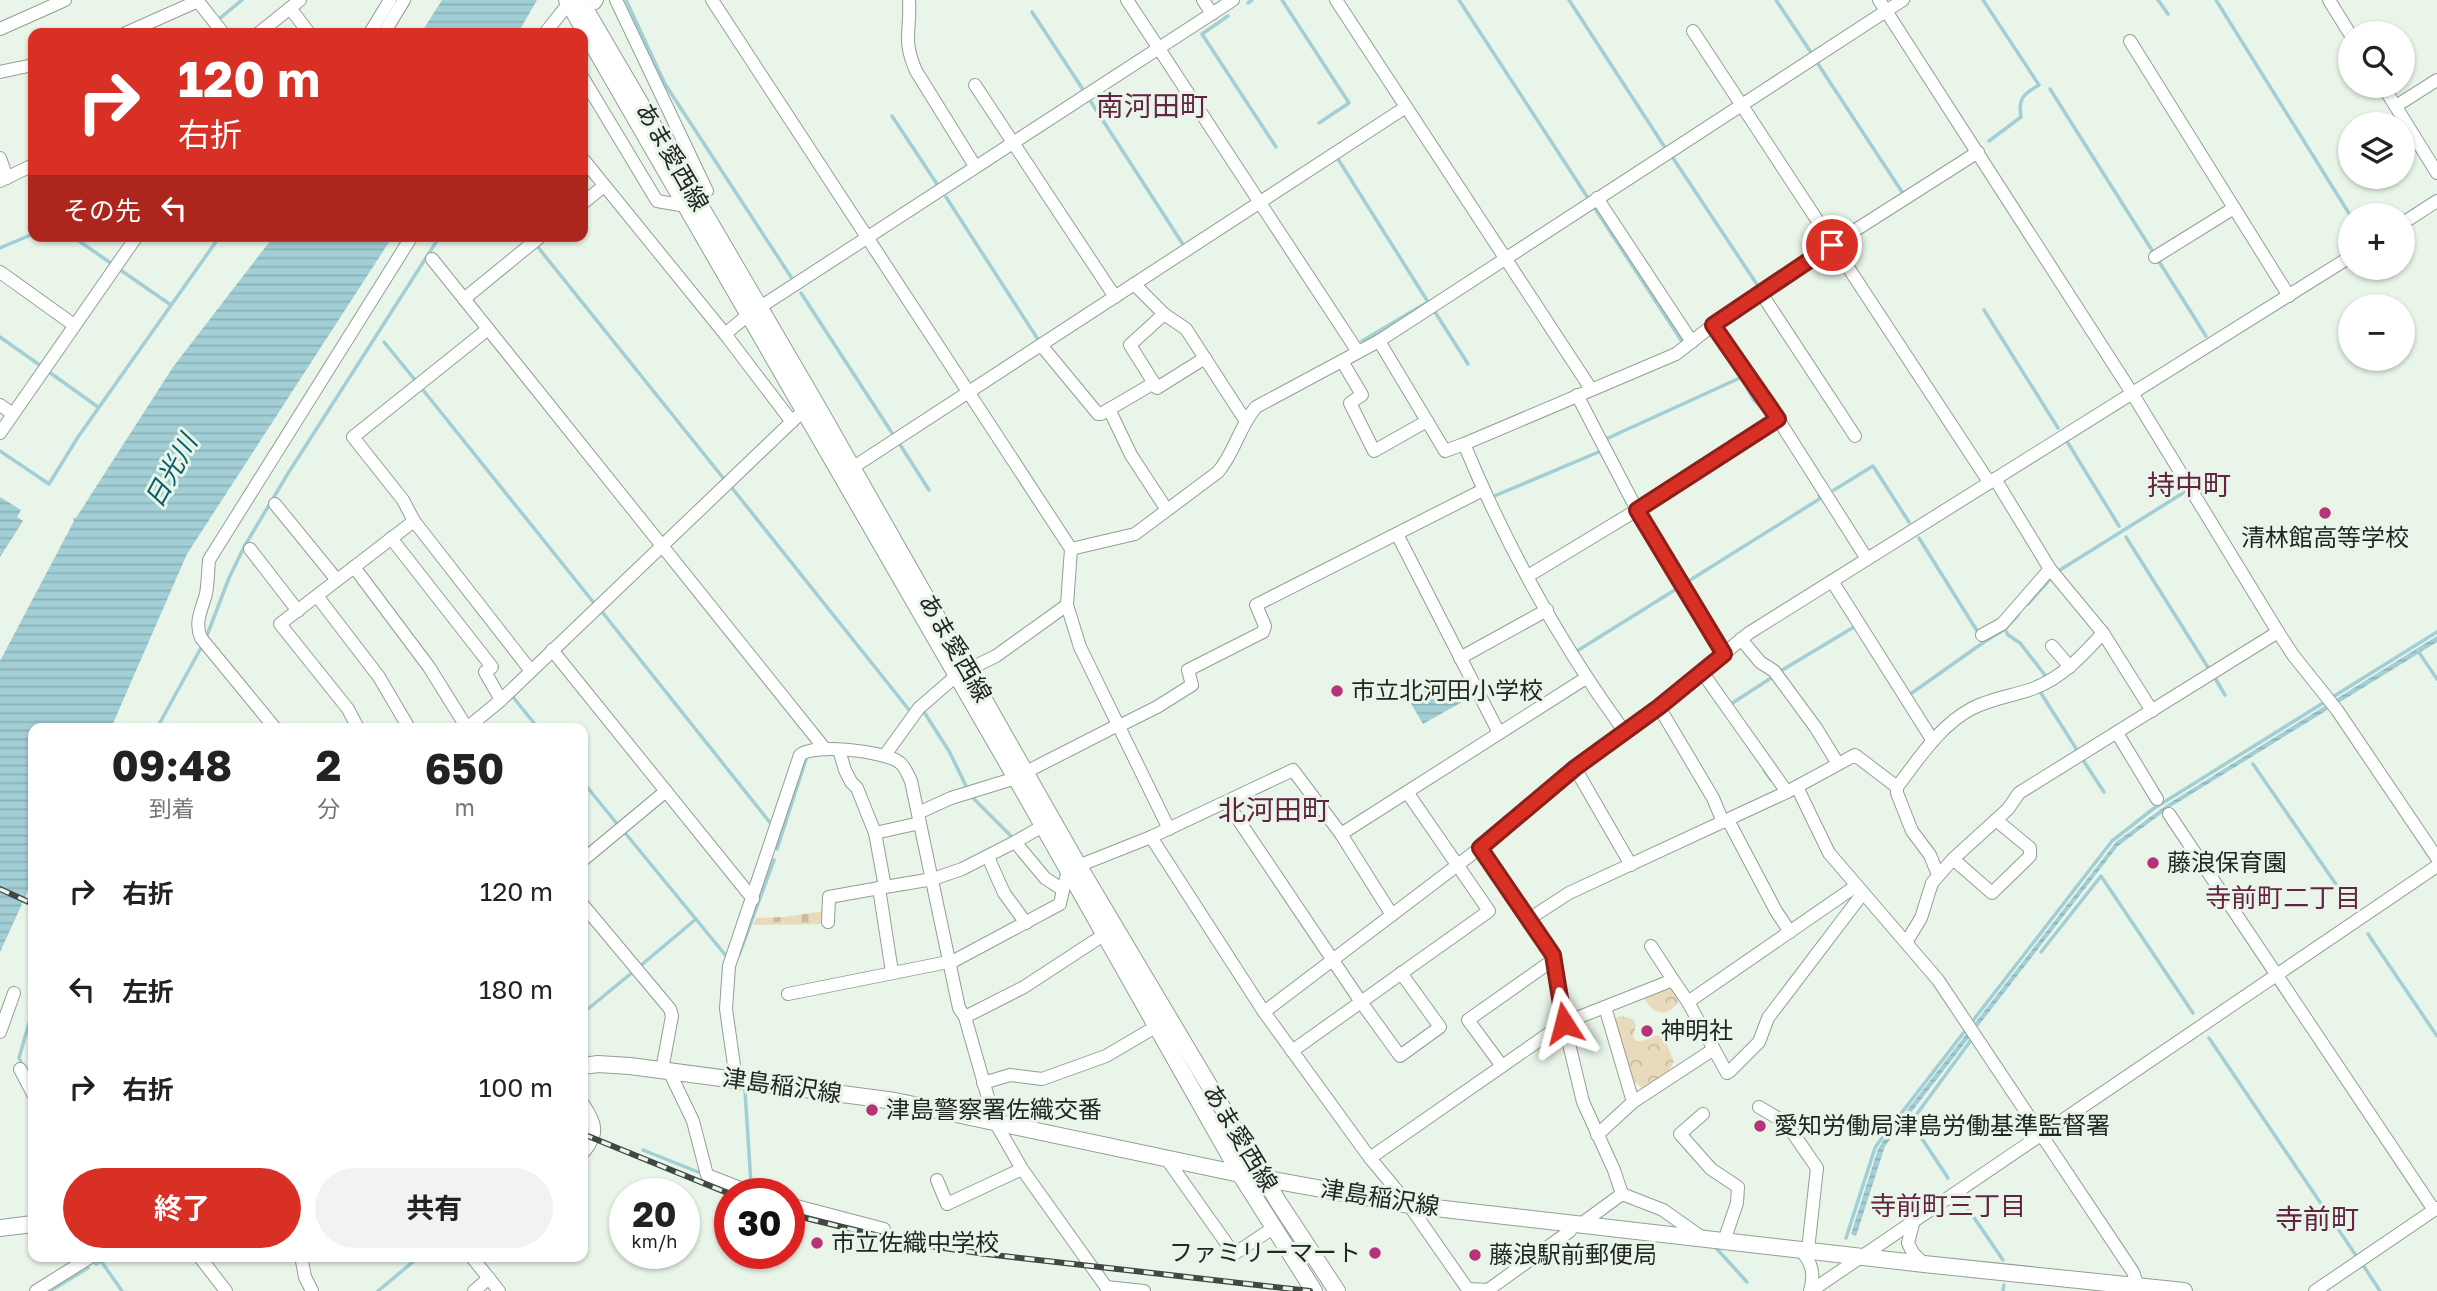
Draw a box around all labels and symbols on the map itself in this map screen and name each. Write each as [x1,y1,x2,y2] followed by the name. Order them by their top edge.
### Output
[1096,89,1208,122] district label: 南河田町
[631,97,716,215] street label: あま愛西線
[1802,215,1862,275] pin
[138,427,204,512] water label: 日光川
[2147,468,2231,501] district label: 持中町
[2317,505,2333,521] marker: 清林館高等学校
[2241,522,2409,551] place label: 清林館高等学校
[914,588,999,706] street label: あま愛西線
[1351,675,1543,704] place label: 市立北河田小学校
[1329,683,1345,699] marker: 市立北河田小学校
[1218,793,1330,826] district label: 北河田町
[2167,847,2287,876] place label: 藤浪保育園
[2145,855,2161,871] marker: 藤浪保育園
[2205,882,2361,913] district label: 寺前町二丁目
[1527,986,1601,1060] position arrow
[1661,1015,1733,1044] place label: 神明社
[1639,1023,1655,1039] marker: 神明社
[721,1062,844,1107] street label: 津島稲沢線
[1198,1078,1285,1196] street label: あま愛西線
[886,1094,1102,1123] place label: 津島警察署佐織交番
[864,1102,880,1118] marker: 津島警察署佐織交番
[1774,1110,2110,1139] place label: 愛知労働局津島労働基準監督署
[1752,1118,1768,1134] marker: 愛知労働局津島労働基準監督署
[1319,1173,1442,1220] street label: 津島稲沢線
[714,1178,805,1269] speed limit sign: 30
[1870,1190,2026,1221] district label: 寺前町三丁目
[2275,1202,2359,1235] district label: 寺前町
[831,1227,999,1256] place label: 市立佐織中学校
[809,1235,825,1251] marker: 市立佐織中学校
[1169,1237,1361,1266] place label: ファミリーマート
[1489,1239,1657,1268] place label: 藤浪駅前郵便局
[1367,1245,1383,1261] marker: ファミリーマート
[1467,1247,1483,1263] marker: 藤浪駅前郵便局

